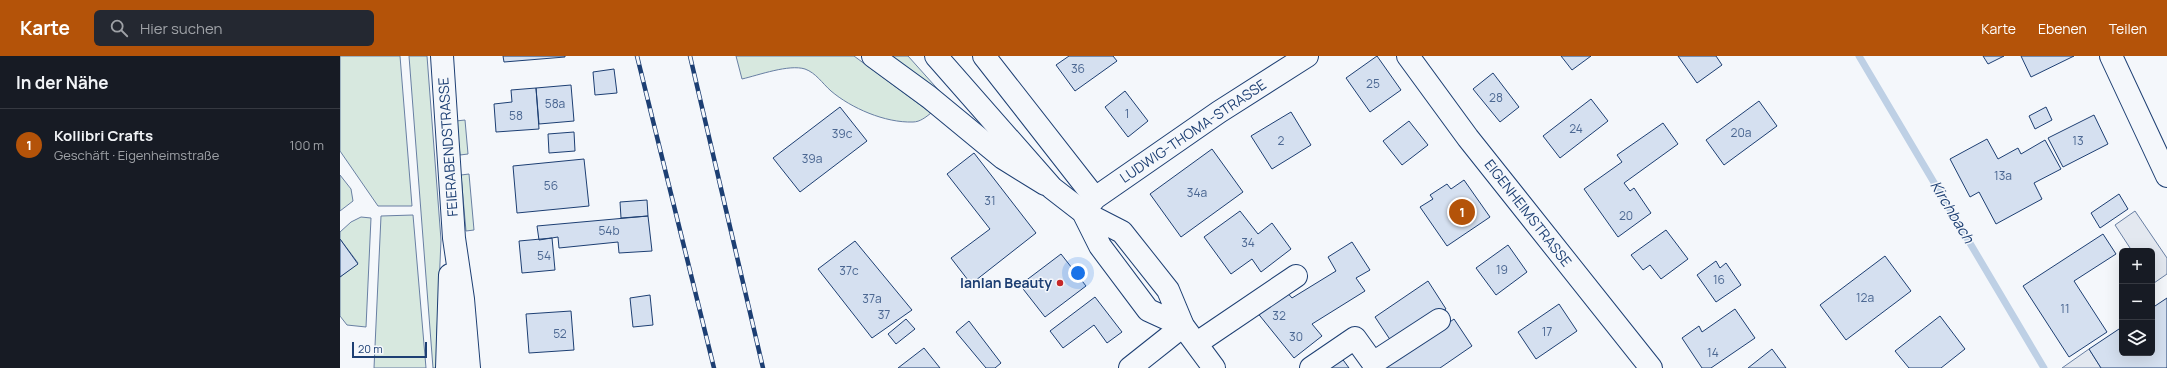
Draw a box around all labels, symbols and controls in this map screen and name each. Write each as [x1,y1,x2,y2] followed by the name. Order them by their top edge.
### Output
[94,10,374,46] search box
[20,15,70,41] text: Karte
[108,17,130,39] icon: search
[140,18,222,39] text: Hier suchen
[1981,19,2016,38] text: Karte
[2038,19,2087,38] text: Ebenen
[2109,19,2147,38] text: Teilen
[1071,60,1085,77] house number: 36
[16,71,109,94] text: In der Nähe
[1116,74,1270,187] street label: LUDWIG-THOMA-STRASSE
[1366,75,1380,92] house number: 25
[433,77,462,217] street label: FEIERABENDSTRASSE
[1489,89,1503,106] house number: 28
[545,95,565,112] house number: 58a
[1125,105,1129,122] house number: 1
[509,107,523,124] house number: 58
[1569,120,1583,137] house number: 24
[1731,124,1751,141] house number: 20a
[54,125,153,146] text: Kollibri Crafts
[832,125,853,142] house number: 39c
[1278,132,1285,149] house number: 2
[2072,132,2084,149] house number: 13
[26,136,32,154] text: 1
[289,136,324,154] text: 100 m
[54,146,219,164] text: Geschäft · Eigenheimstraße
[802,150,822,167] house number: 39a
[1481,155,1576,270] street label: EIGENHEIMSTRASSE
[1994,167,2012,184] house number: 13a
[544,177,558,194] house number: 56
[1926,177,1980,248] water label: Kirchbach
[1187,184,1207,201] house number: 34a
[984,192,996,209] house number: 31
[1449,197,1475,227] pin: 1
[1619,207,1633,224] house number: 20
[598,222,620,239] house number: 54b
[1241,234,1255,251] house number: 34
[537,247,551,264] house number: 54
[2119,248,2155,356] map controls
[2119,248,2155,284] button: +
[1496,261,1508,278] house number: 19
[839,262,859,279] house number: 37c
[1068,263,1088,283] your location
[1713,271,1725,288] house number: 16
[960,273,1052,292] place label: lanlan Beauty
[1055,278,1065,288] marker: lanlan Beauty
[2119,284,2155,320] button: −
[1856,289,1874,306] house number: 12a
[862,290,882,307] house number: 37a
[2060,300,2070,317] house number: 11
[878,306,890,323] house number: 37
[1272,307,1286,324] house number: 32
[2119,320,2155,356] button: layers
[1542,323,1552,340] house number: 17
[553,325,567,342] house number: 52
[1289,328,1303,345] house number: 30
[352,340,427,359] scale bar
[358,341,383,356] text: 20 m
[1707,344,1719,361] house number: 14

